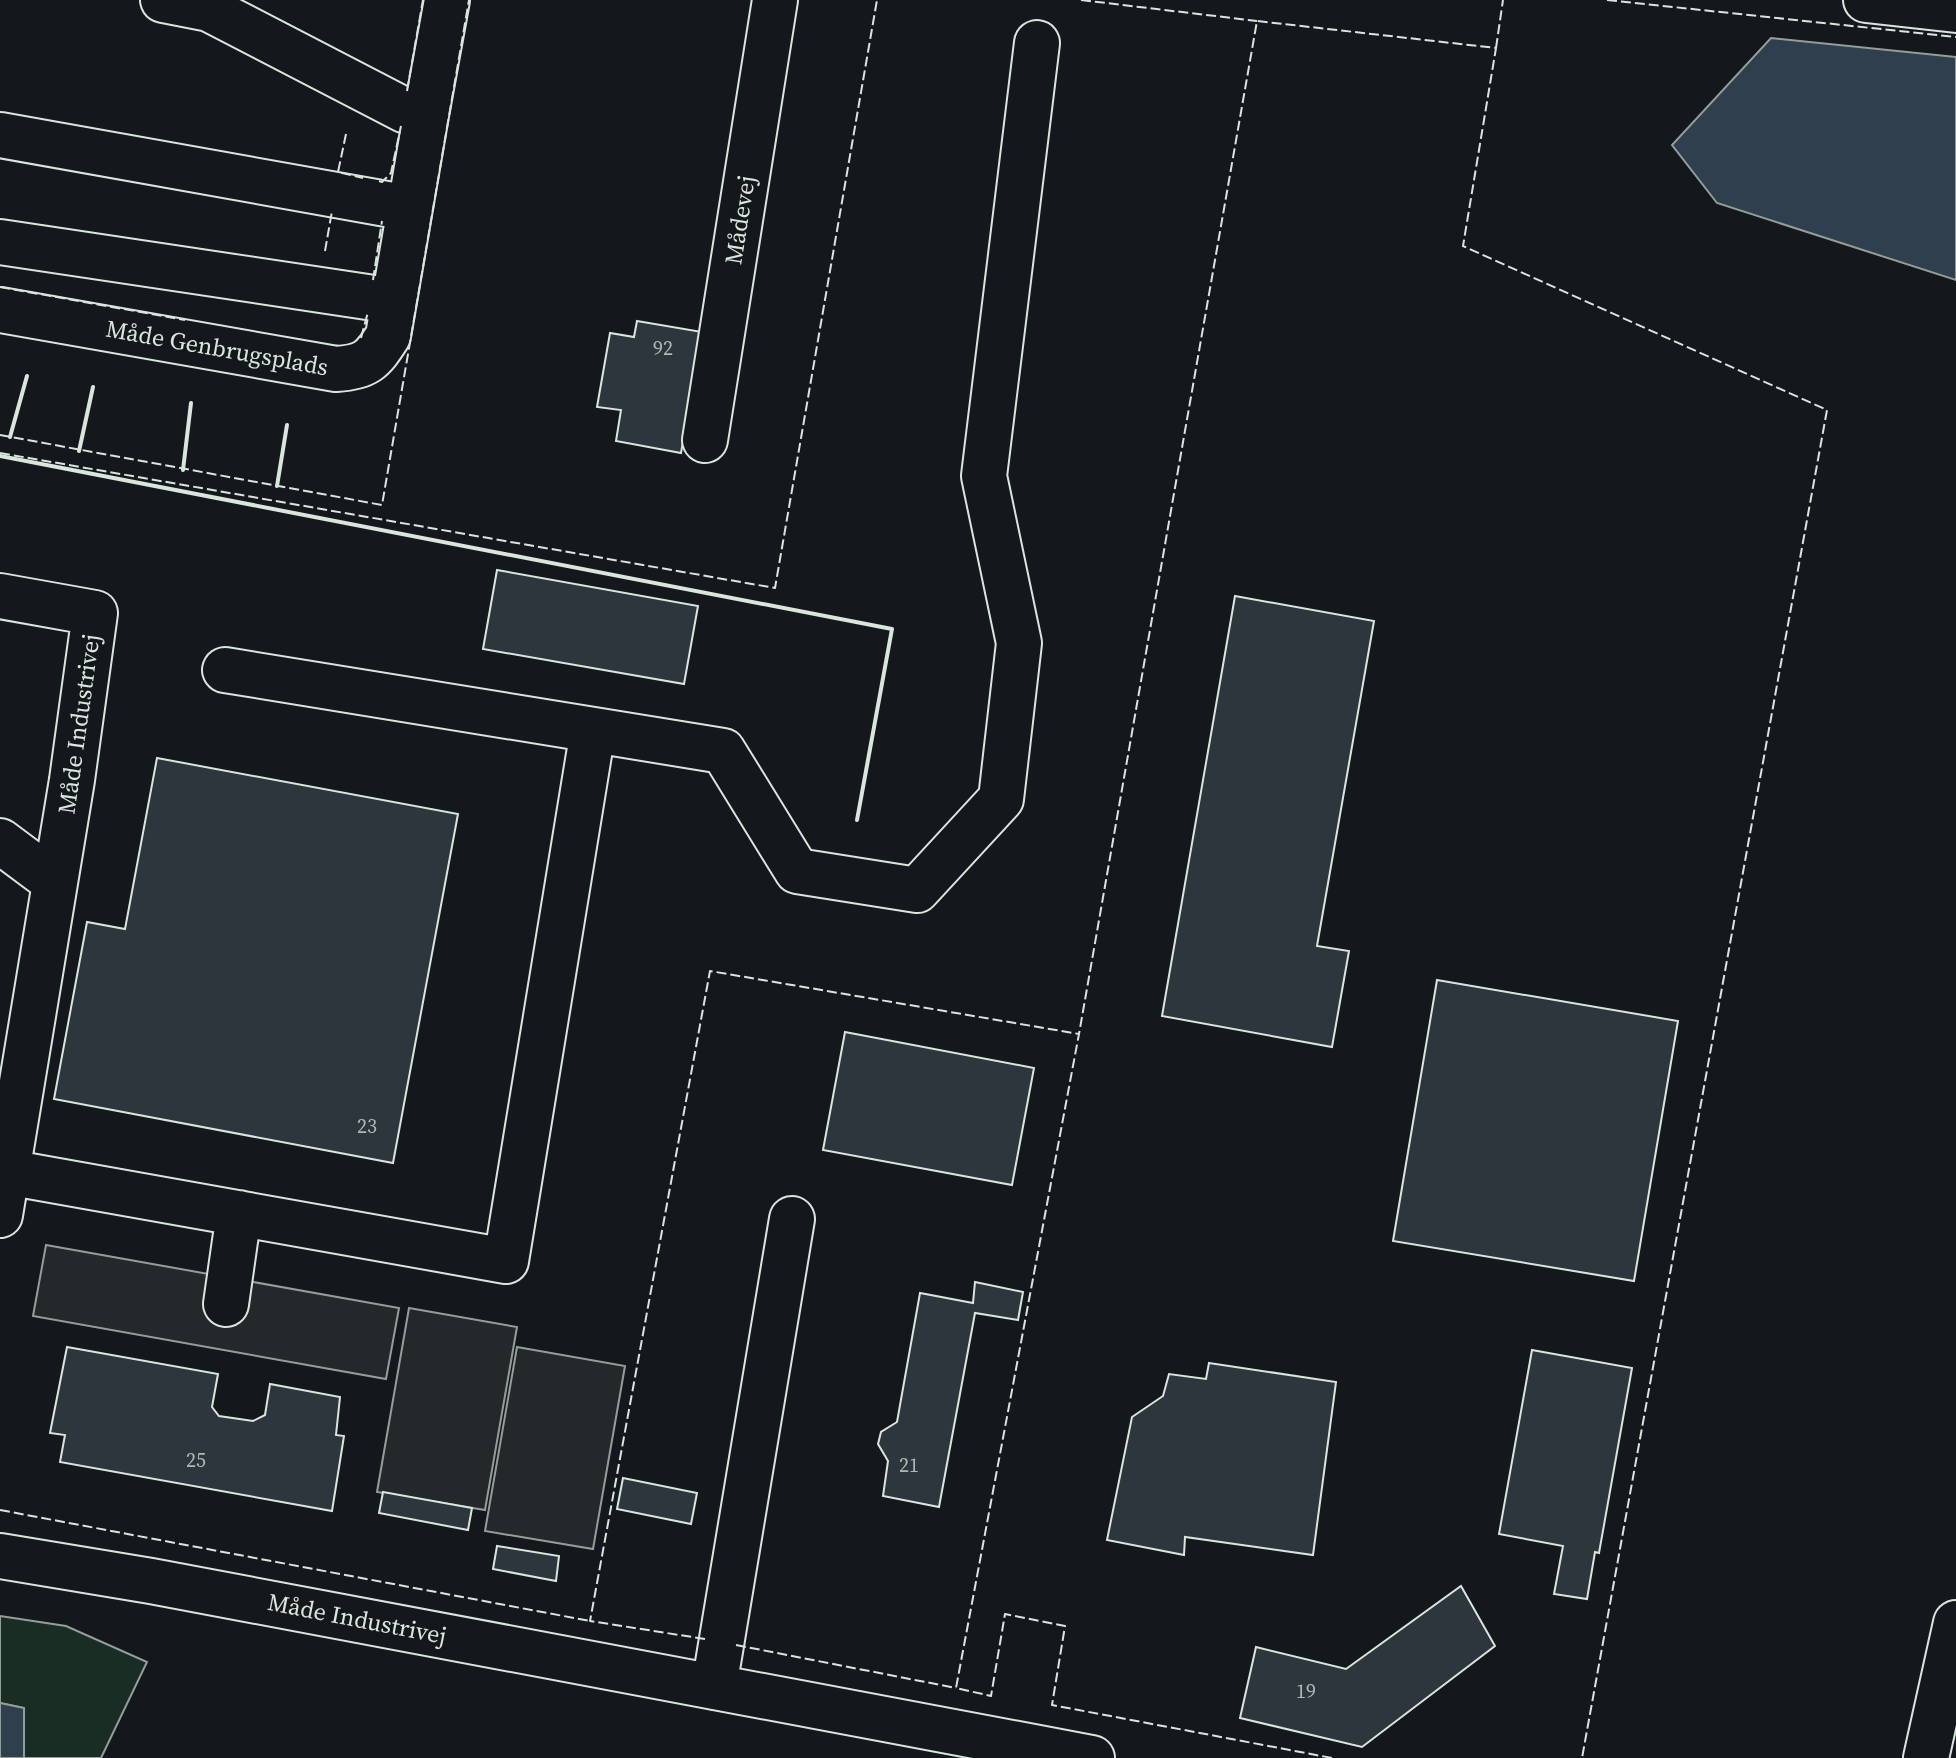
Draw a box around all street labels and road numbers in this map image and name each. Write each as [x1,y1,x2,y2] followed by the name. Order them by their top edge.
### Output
[716,173,763,267] street label: Mådevej
[103,312,331,383] street label: Måde Genbrugsplads
[50,632,107,816] street label: Måde Industrivej
[265,1585,449,1652] street label: Måde Industrivej

